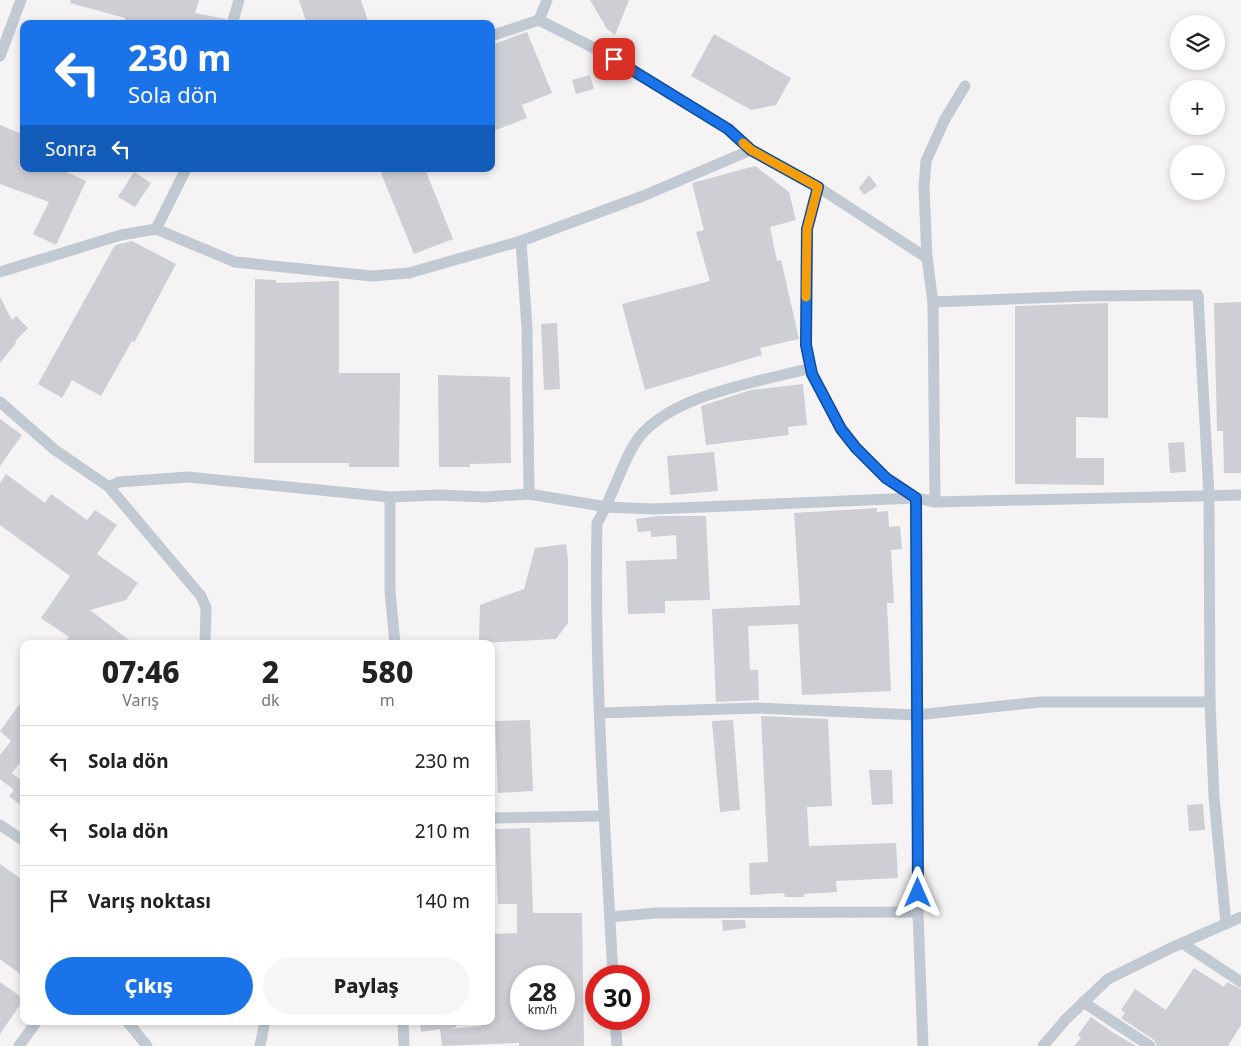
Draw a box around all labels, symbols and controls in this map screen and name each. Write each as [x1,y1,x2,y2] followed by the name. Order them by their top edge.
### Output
[1170,15,1225,200] map controls
[1170,15,1225,70] button: layers
[128,34,231,81] text: 230 m
[593,38,635,80] pin
[45,40,110,105] icon: left
[600,45,628,73] icon: arrive
[128,79,218,109] text: Sola dön
[1170,80,1225,135] button: +
[107,135,135,163] icon: left
[45,136,97,162] text: Sonra
[1170,145,1225,200] button: −
[102,651,180,692] text: 07:46
[262,651,279,692] text: 2
[361,651,413,692] text: 580
[122,689,159,711] text: Varış
[261,689,280,711] text: dk
[380,689,395,711] text: m
[45,747,73,775] icon: left
[88,748,169,774] text: Sola dön
[415,748,470,774] text: 230 m
[45,817,73,845] icon: left
[88,818,169,844] text: Sola dön
[415,818,470,844] text: 210 m
[891,866,943,918] position arrow
[45,887,73,915] icon: arrive
[88,888,211,914] text: Varış noktası
[415,888,470,914] text: 140 m
[45,957,253,1015] button: Çıkış
[263,957,470,1015] button: Paylaş
[585,965,650,1030] speed limit sign: 30
[528,974,557,1008] text: 28
[528,1001,557,1018] text: km/h

